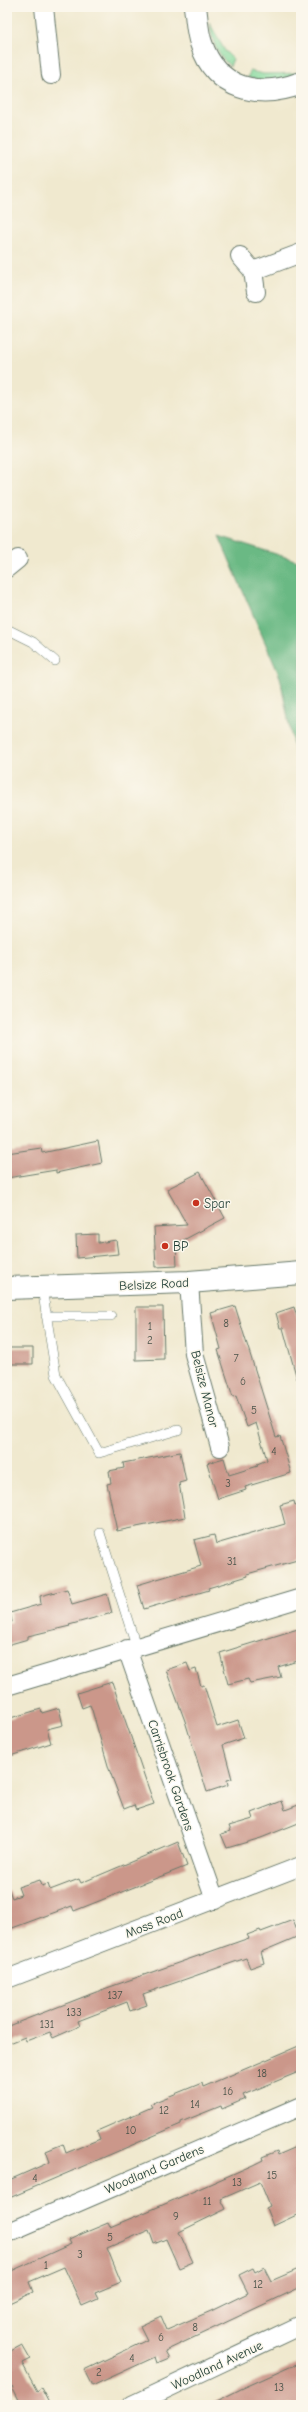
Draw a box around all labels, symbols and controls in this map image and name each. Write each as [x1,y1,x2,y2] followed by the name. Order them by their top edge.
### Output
[204,1196,231,1211] place label: Spar
[191,1198,201,1208] marker: Spar
[173,1239,188,1254] place label: BP
[160,1241,170,1251] marker: BP
[119,1275,189,1293] street label: Belsize Road
[223,1317,229,1330] house number: 8
[148,1320,152,1333] house number: 1
[147,1334,153,1347] house number: 2
[188,1349,222,1430] street label: Belsize Manor
[233,1352,239,1365] house number: 7
[240,1375,246,1388] house number: 6
[251,1404,257,1417] house number: 5
[271,1445,277,1458] house number: 4
[225,1477,231,1490] house number: 3
[227,1555,237,1568] house number: 31
[145,1718,197,1832] street label: Carrisbrook Gardens
[123,1905,185,1941] street label: Moss Road
[107,1989,123,2002] house number: 137
[66,2006,82,2019] house number: 133
[40,2018,54,2031] house number: 131
[257,2067,267,2080] house number: 18
[223,2085,233,2098] house number: 16
[190,2098,200,2111] house number: 14
[159,2104,169,2117] house number: 12
[125,2124,137,2137] house number: 10
[102,2141,206,2197] street label: Woodland Gardens
[267,2169,277,2182] house number: 15
[32,2172,38,2185] house number: 4
[232,2176,242,2189] house number: 13
[203,2195,211,2208] house number: 11
[173,2210,179,2223] house number: 9
[107,2231,113,2244] house number: 5
[77,2248,83,2261] house number: 3
[44,2259,48,2272] house number: 1
[253,2278,263,2291] house number: 12
[192,2321,198,2334] house number: 8
[158,2331,164,2344] house number: 6
[169,2337,265,2393] street label: Woodland Avenue
[129,2352,135,2365] house number: 4
[96,2366,102,2379] house number: 2
[274,2381,284,2394] house number: 13

